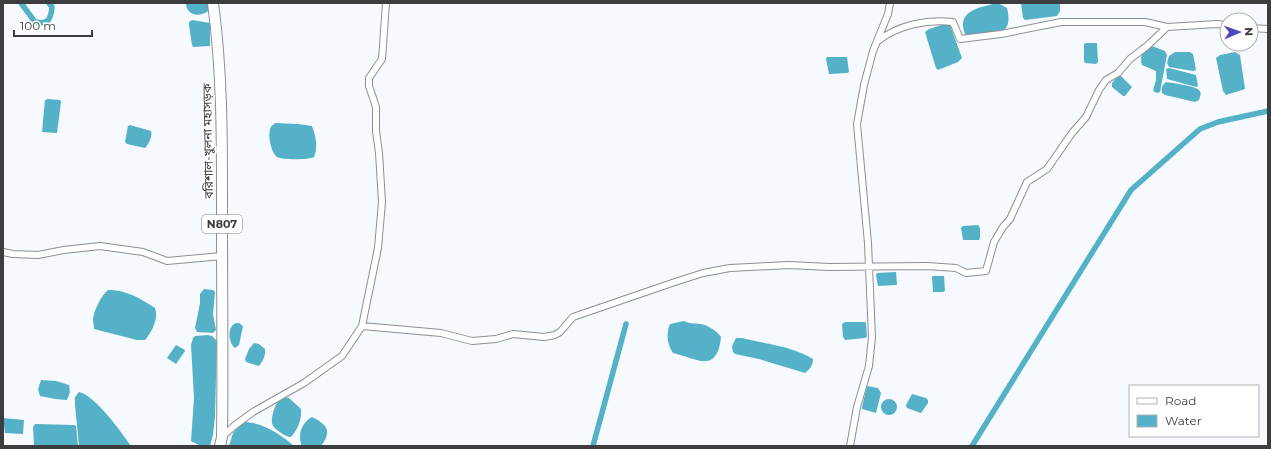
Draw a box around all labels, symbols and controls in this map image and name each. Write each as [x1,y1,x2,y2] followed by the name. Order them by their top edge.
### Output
[14,12,92,38] scale bar
[1219,12,1259,52] north arrow
[20,18,56,33] text: 100 m
[1242,27,1256,36] text: N
[199,83,217,200] street label: বরিশাল-খুলনা মহাসড়ক
[202,215,242,233] road number: N807
[1129,385,1259,437] legend
[1165,393,1196,408] text: Road
[1165,413,1202,428] text: Water

